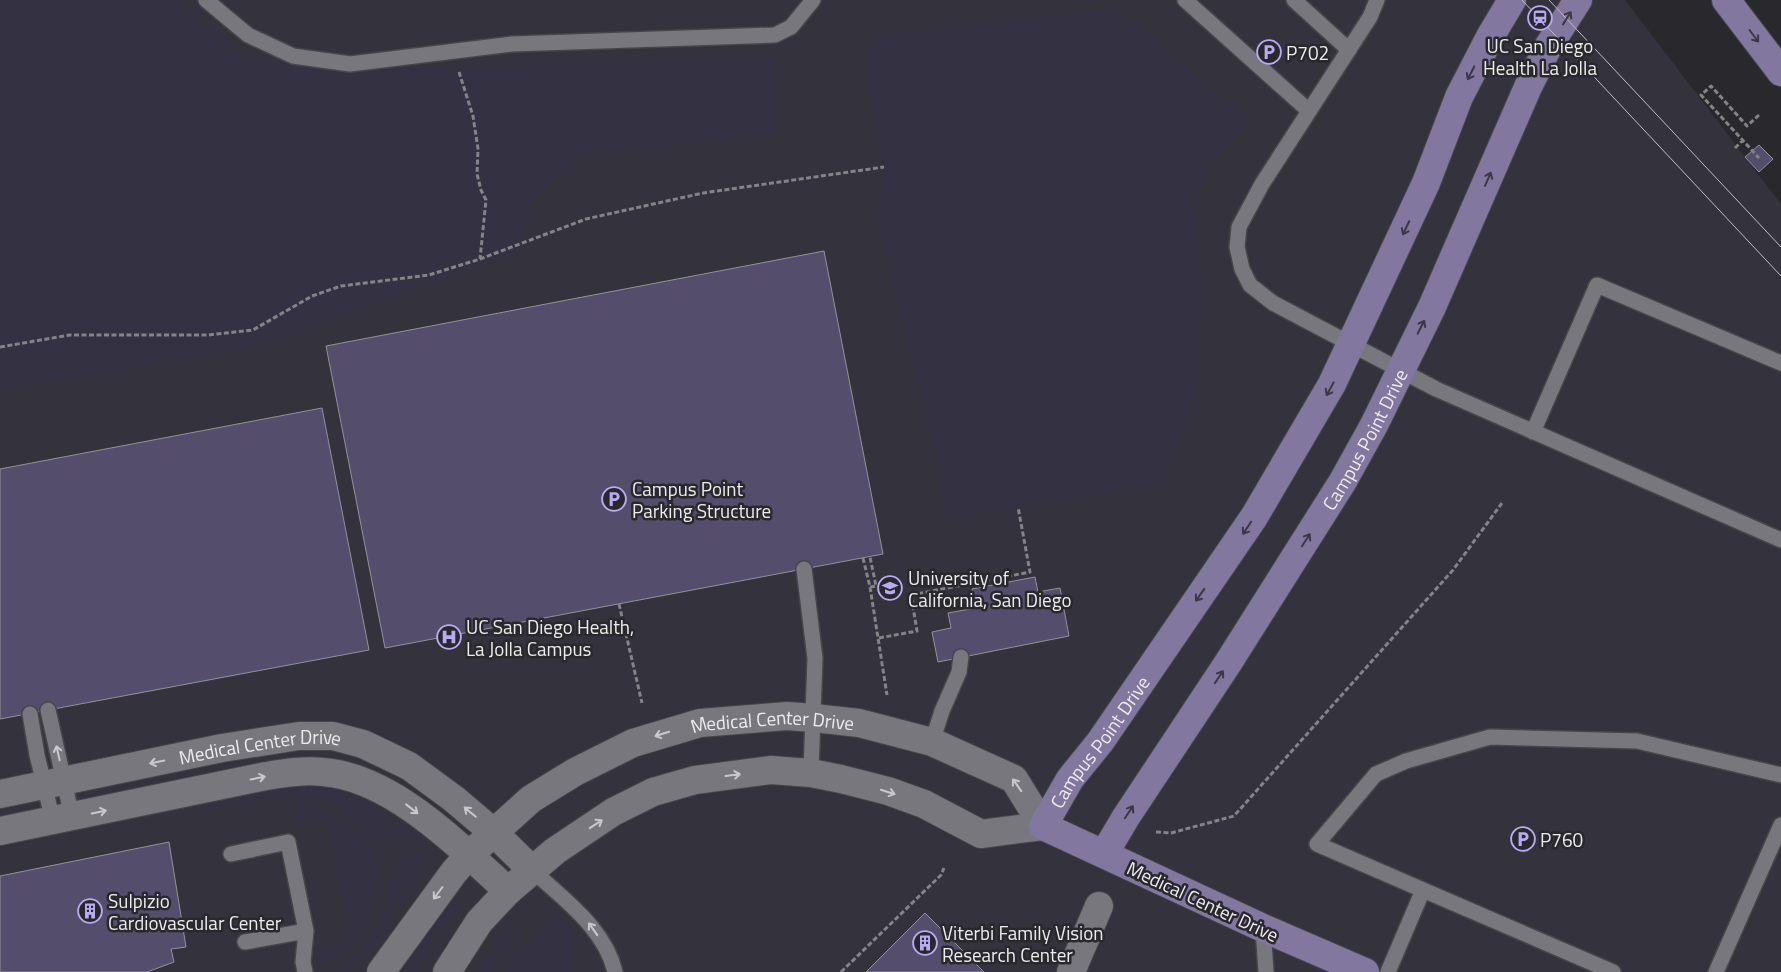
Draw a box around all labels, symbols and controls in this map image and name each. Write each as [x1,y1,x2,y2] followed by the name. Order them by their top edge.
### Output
[1527,5,1553,31] station icon: UC San Diego Health La Jolla
[1562,12,1572,26] one-way arrow
[1748,29,1759,42] one-way arrow
[1483,31,1597,82] place label: UC San Diego Health La Jolla
[1286,38,1329,67] place label: P702
[1256,39,1282,65] parking icon: P702
[1466,65,1475,80] one-way arrow
[1483,172,1493,187] one-way arrow
[1400,220,1410,235] one-way arrow
[1416,320,1426,335] one-way arrow
[1314,363,1414,515] street label: Campus Point Drive
[1325,381,1335,396] one-way arrow
[632,474,771,525] place label: Campus Point Parking Structure
[601,486,627,512] parking icon: Campus Point Parking Structure
[1242,521,1252,535] one-way arrow
[1302,534,1312,548] one-way arrow
[908,563,1071,614] place label: University of California, San Diego
[877,575,903,601] school or university icon: University of California, San Diego
[1195,588,1205,602] one-way arrow
[466,612,634,663] place label: UC San Diego Health, La Jolla Campus
[436,624,462,650] hospital icon: UC San Diego Health, La Jolla Campus
[1042,669,1156,813] street label: Campus Point Drive
[1214,670,1224,684] one-way arrow
[686,701,856,740] street label: Medical Center Drive
[176,722,345,771] street label: Medical Center Drive
[654,730,670,740] one-way arrow
[53,745,62,761] one-way arrow
[149,758,165,768] one-way arrow
[724,770,740,780] one-way arrow
[250,773,266,782] one-way arrow
[1012,778,1022,792] one-way arrow
[880,787,896,797] one-way arrow
[405,803,418,814] one-way arrow
[91,806,107,816] one-way arrow
[1124,806,1134,820] one-way arrow
[464,807,477,818] one-way arrow
[588,819,602,829] one-way arrow
[1540,825,1583,854] place label: P760
[1510,826,1536,852] parking icon: P760
[1122,853,1284,949] street label: Medical Center Drive
[108,886,282,937] place label: Sulpizio Cardiovascular Center
[433,886,444,899] one-way arrow
[77,898,103,924] building icon: Sulpizio Cardiovascular Center
[942,918,1104,969] place label: Viterbi Family Vision Research Center
[588,922,598,936] one-way arrow
[912,930,938,956] building icon: Viterbi Family Vision Research Center

